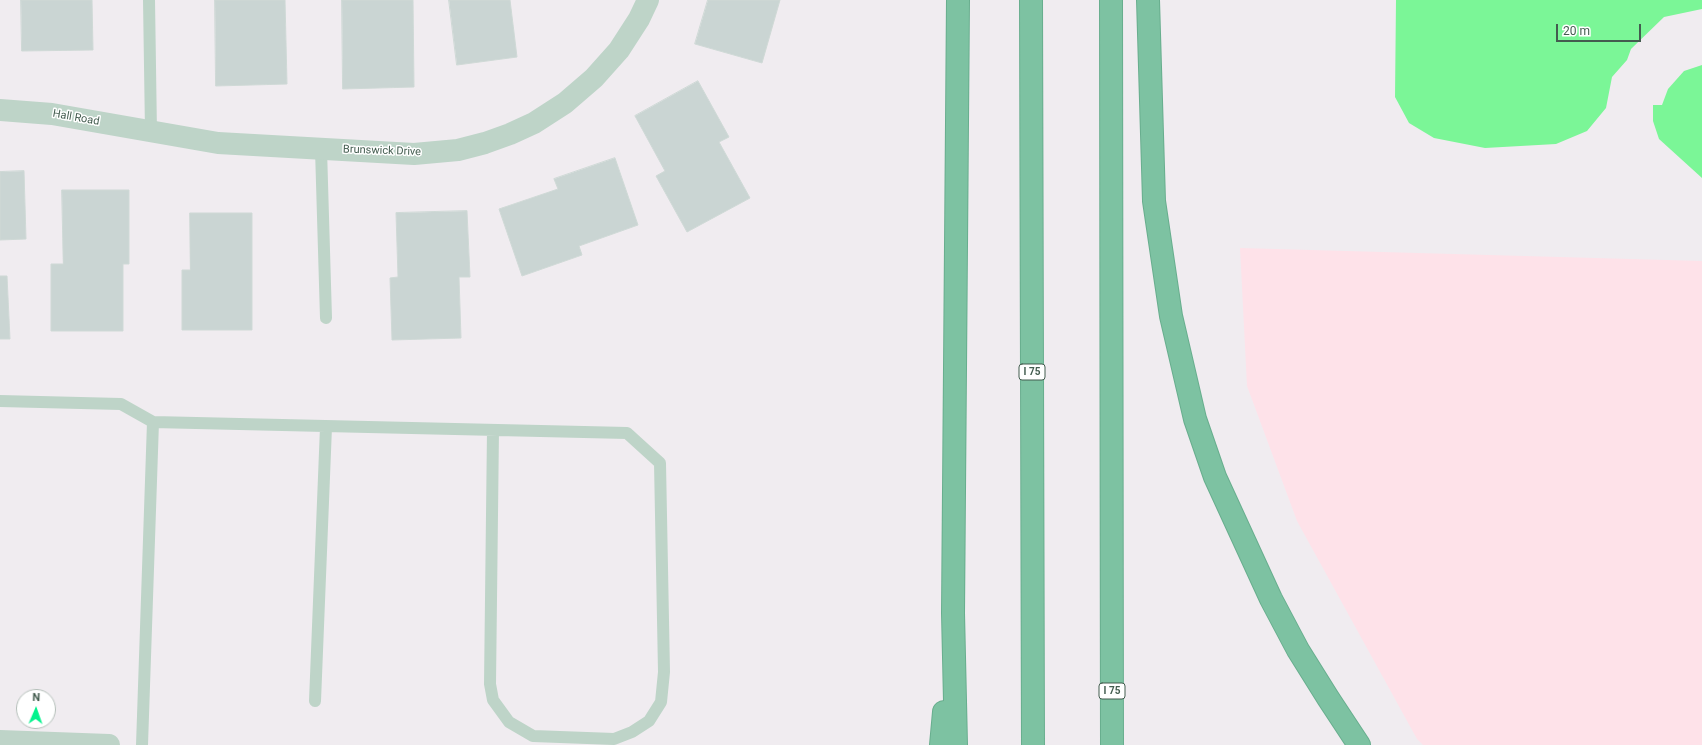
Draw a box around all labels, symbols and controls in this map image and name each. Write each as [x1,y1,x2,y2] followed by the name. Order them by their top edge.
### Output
[1558,16,1643,42] scale bar
[1563,24,1590,38] text: 20 m
[52,107,100,129] street label: Hall Road
[343,143,421,159] street label: Brunswick Drive
[1019,364,1045,380] road number: I 75
[1099,683,1125,699] road number: I 75
[16,689,56,729] north arrow
[32,691,41,704] text: N

